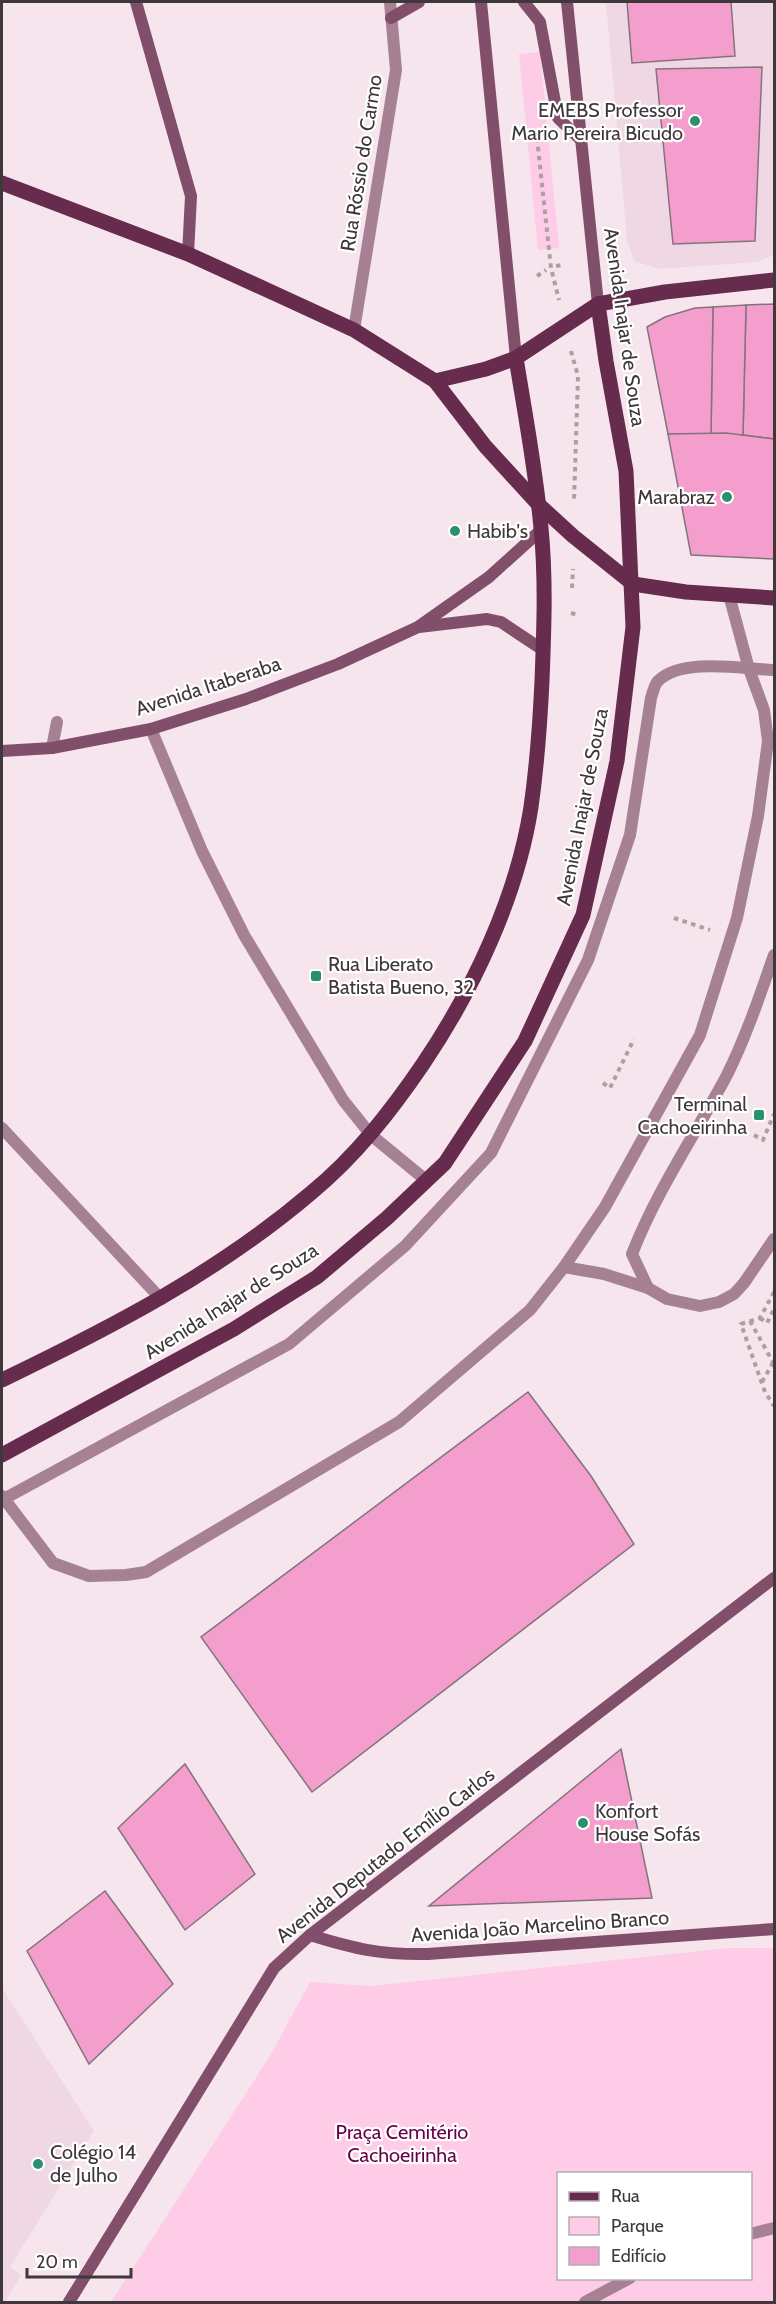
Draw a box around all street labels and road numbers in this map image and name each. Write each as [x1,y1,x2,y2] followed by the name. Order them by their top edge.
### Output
[335,73,387,253] street label: Rua Róssio do Carmo
[599,226,651,428] street label: Avenida Inajar de Souza
[132,651,284,721] street label: Avenida Itaberaba
[551,706,613,908] street label: Avenida Inajar de Souza
[140,1237,323,1364] street label: Avenida Inajar de Souza
[271,1762,499,1948] street label: Avenida Deputado Emílio Carlos
[410,1905,670,1947] street label: Avenida João Marcelino Branco

